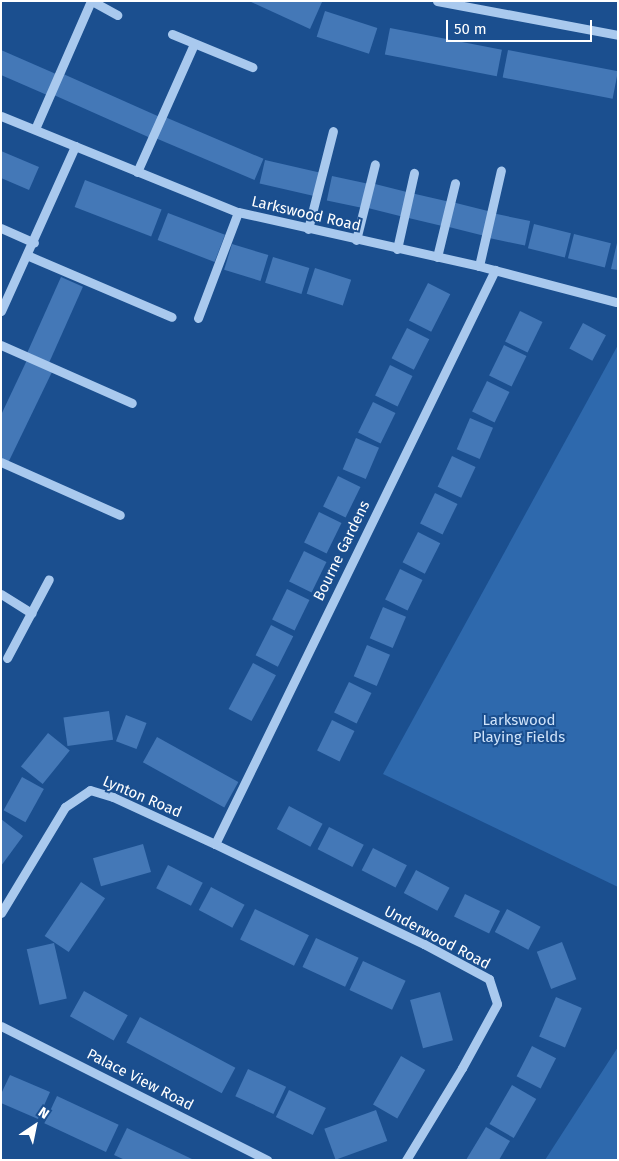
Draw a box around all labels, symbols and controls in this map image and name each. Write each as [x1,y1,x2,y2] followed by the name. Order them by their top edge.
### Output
[449,10,595,42] scale bar
[454,20,487,38] text: 50 m
[250,193,362,235] street label: Larkswood Road
[310,498,374,604] street label: Bourne Gardens
[473,711,565,746] park label: Larkswood Playing Fields
[100,772,184,822] street label: Lynton Road
[381,902,493,974] street label: Underwood Road
[84,1045,196,1115] street label: Palace View Road
[10,1101,60,1151] north arrow
[35,1103,52,1123] text: N

